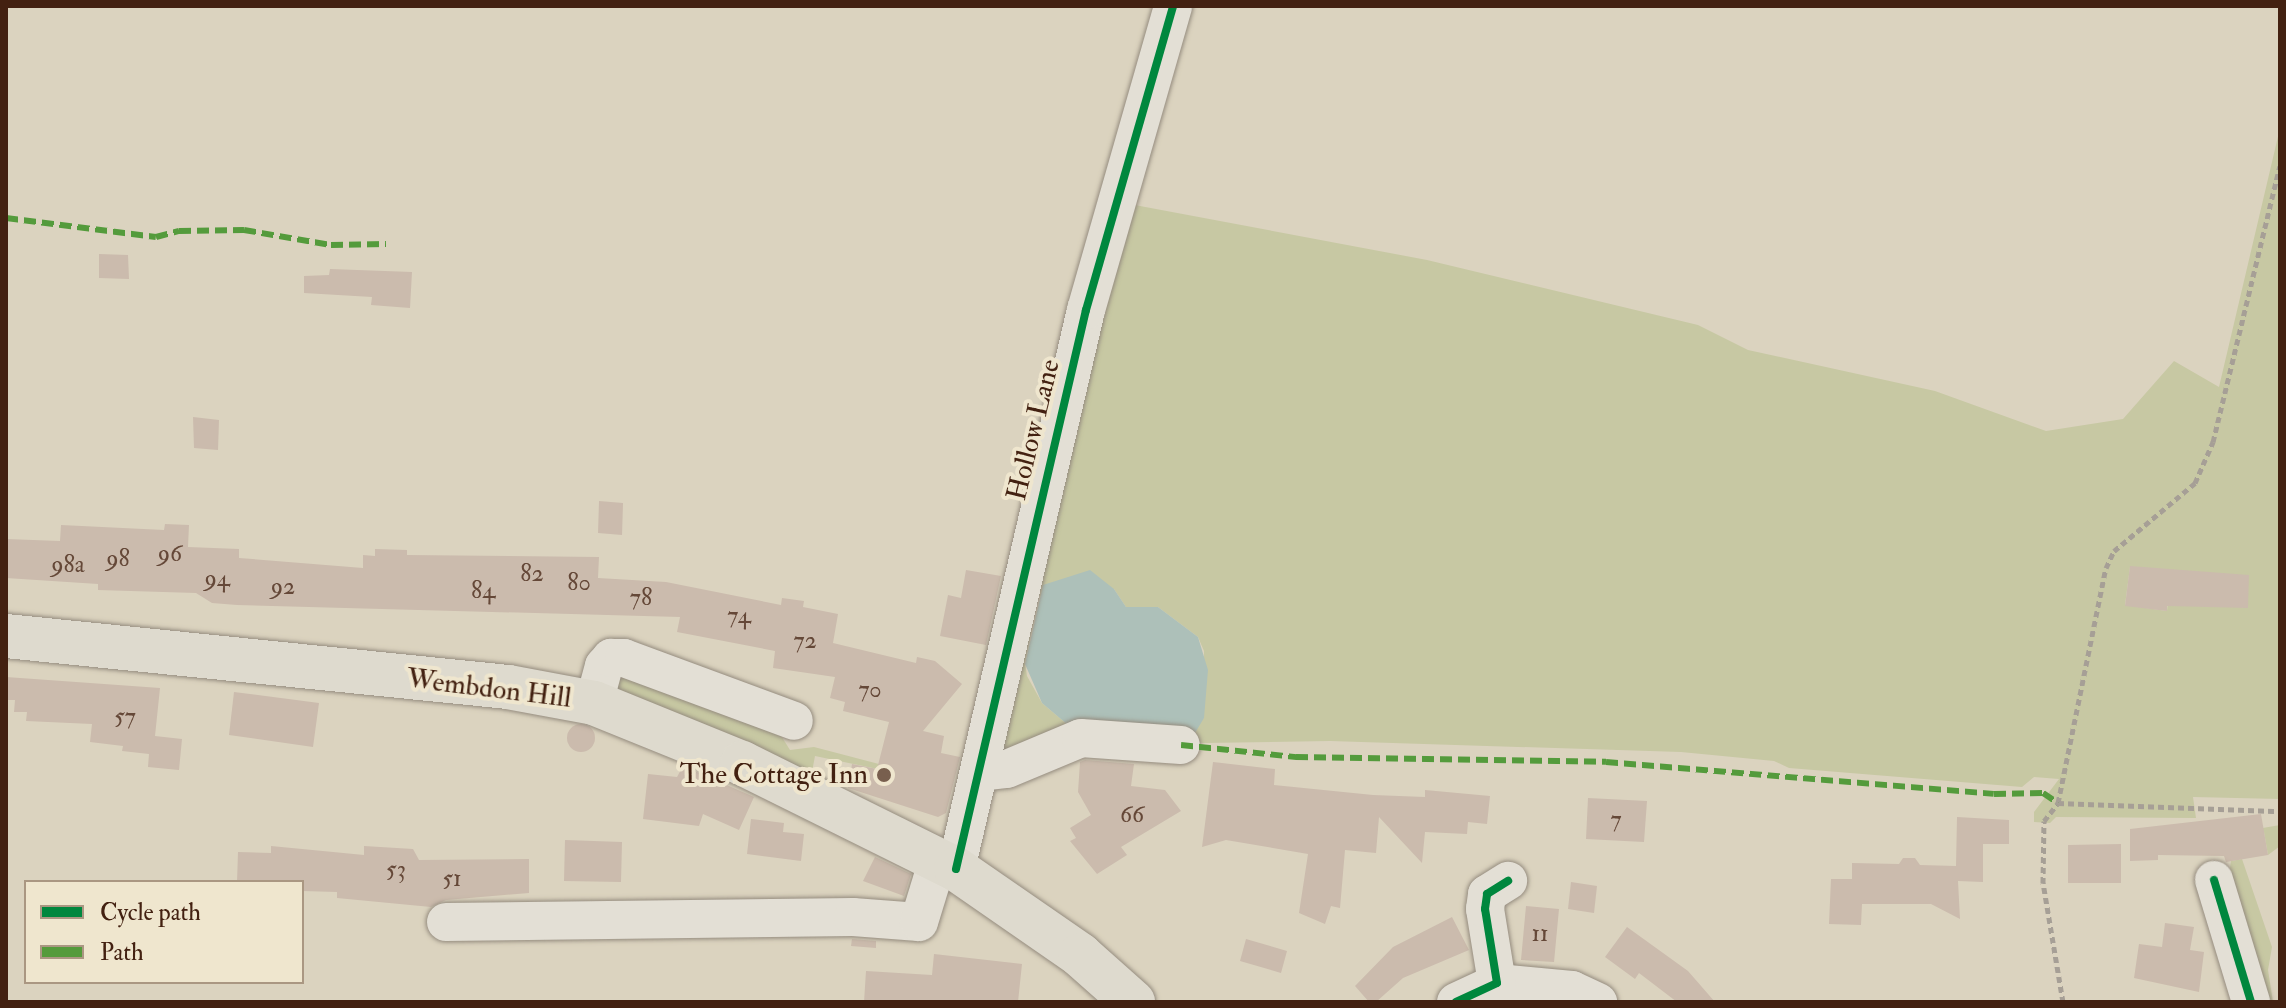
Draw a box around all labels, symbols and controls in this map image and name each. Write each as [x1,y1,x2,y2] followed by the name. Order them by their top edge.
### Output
[1000,356,1068,504] street label: Hollow Lane
[158,540,182,568] house number: 96
[106,545,130,573] house number: 98
[51,551,85,579] house number: 98a
[520,560,544,588] house number: 82
[204,565,230,593] house number: 94
[567,569,591,597] house number: 80
[271,573,295,601] house number: 92
[471,577,495,605] house number: 84
[630,584,652,612] house number: 78
[727,602,751,630] house number: 74
[793,627,817,655] house number: 72
[405,662,573,716] street label: Wembdon Hill
[858,676,882,704] house number: 70
[114,703,136,731] house number: 57
[680,758,868,792] place label: The Cottage Inn
[875,766,893,784] marker: The Cottage Inn
[1120,801,1144,829] house number: 66
[1610,806,1622,834] house number: 7
[386,856,406,884] house number: 53
[442,865,462,893] house number: 51
[24,880,304,984] legend
[100,897,201,928] text: Cycle path
[1531,920,1549,948] house number: 11
[100,937,144,968] text: Path

